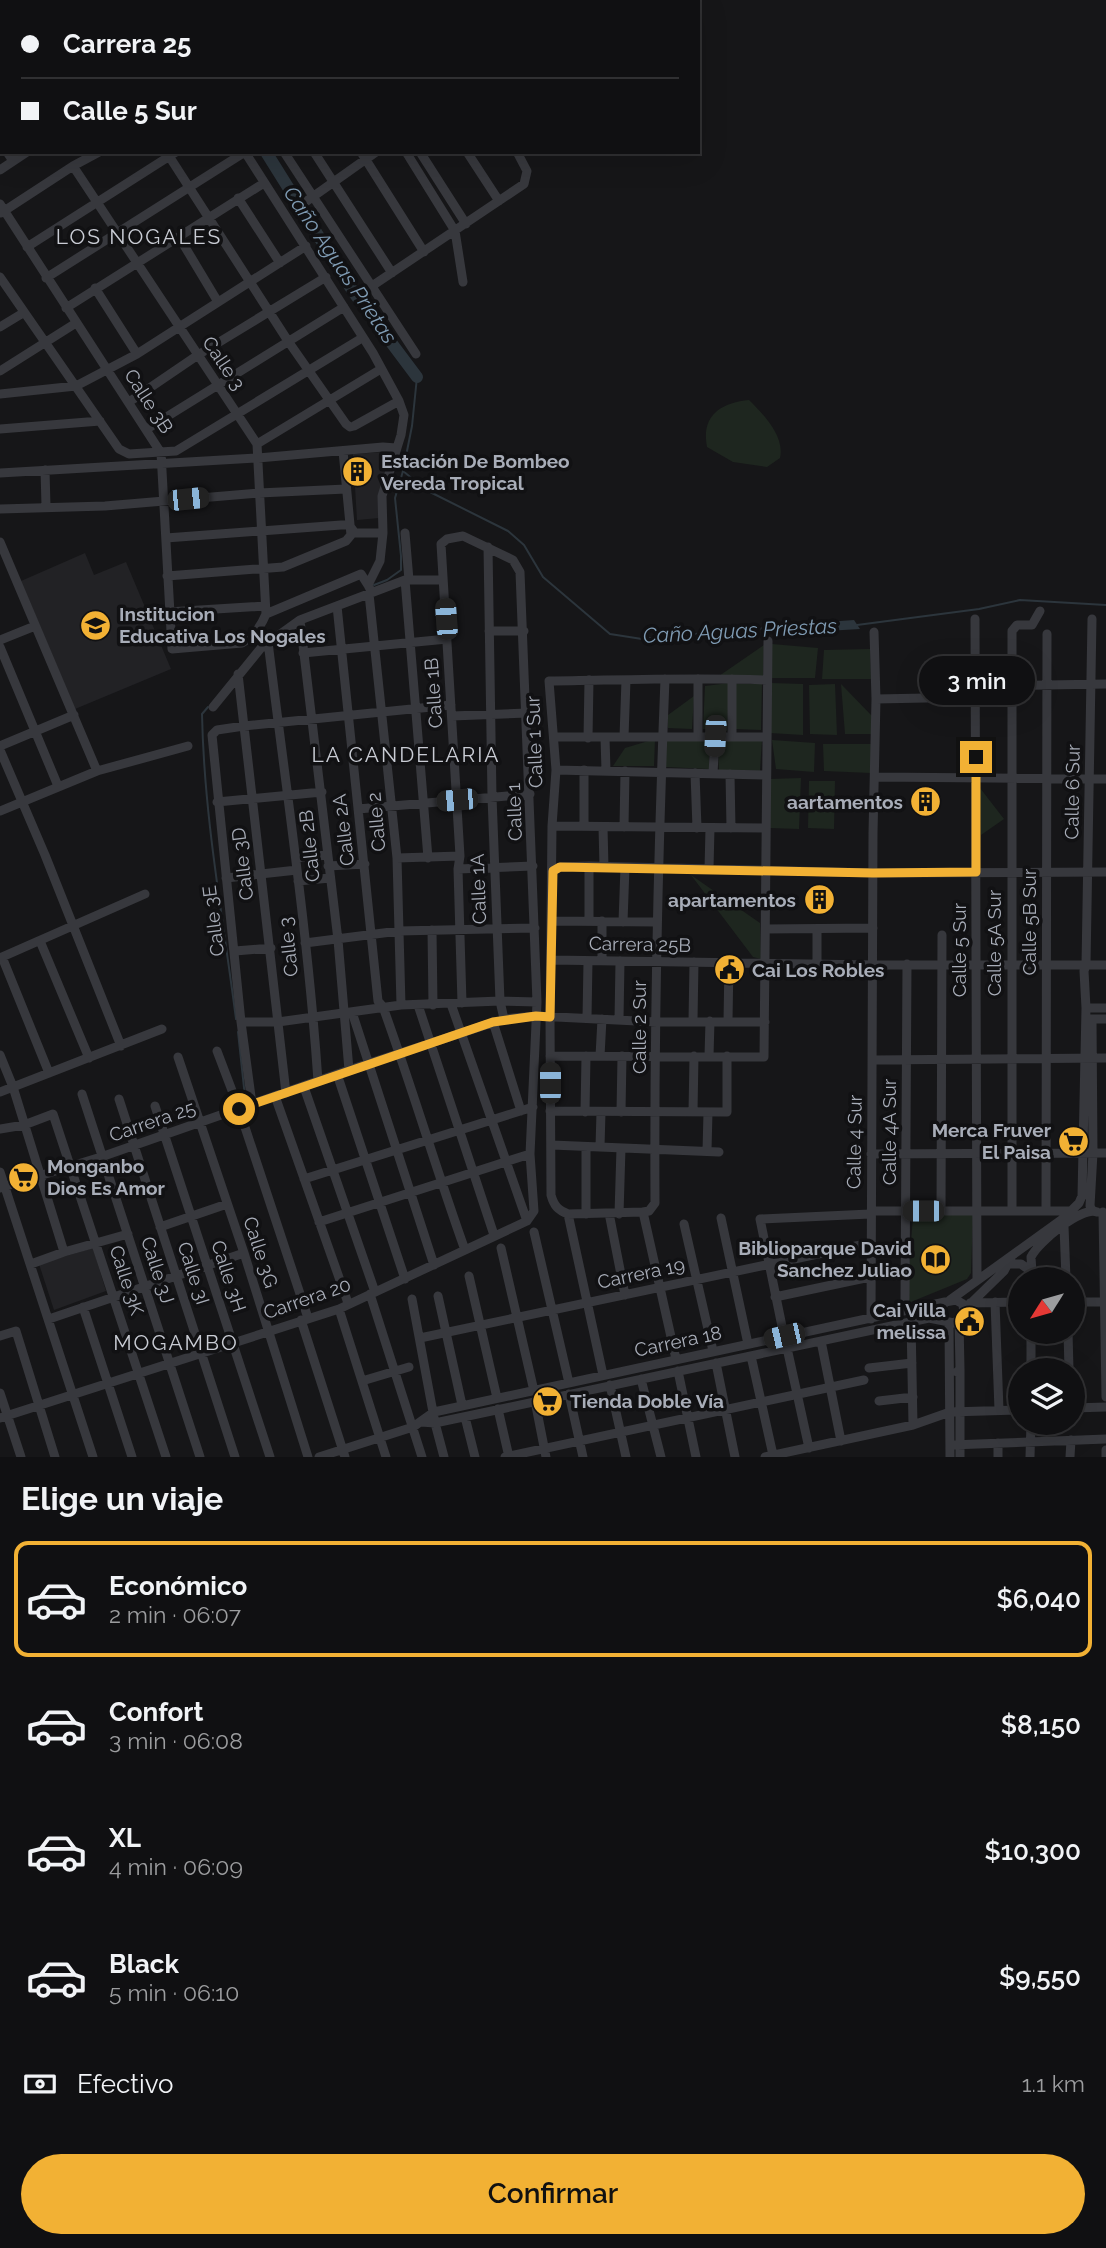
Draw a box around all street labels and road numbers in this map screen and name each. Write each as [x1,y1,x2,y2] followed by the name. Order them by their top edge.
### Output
[198,332,250,394] street label: Calle 3
[120,365,178,437] street label: Calle 3B
[420,657,446,729] street label: Calle 1B
[521,695,547,788] street label: Calle 1 Sur
[1060,744,1084,840] street label: Calle 6 Sur
[502,783,526,841] street label: Calle 1
[362,791,390,853] street label: Calle 2
[328,793,358,867] street label: Calle 2A
[294,809,324,883] street label: Calle 2B
[227,826,257,902] street label: Calle 3D
[466,853,490,925] street label: Calle 1A
[1018,868,1040,976] street label: Calle 5B Sur
[198,884,228,958] street label: Calle 3E
[983,889,1005,996] street label: Calle 5A Sur
[948,902,970,997] street label: Calle 5 Sur
[274,916,302,978] street label: Calle 3
[589,932,691,956] street label: Carrera 25B
[628,980,650,1074] street label: Calle 2 Sur
[878,1078,900,1185] street label: Calle 4A Sur
[842,1094,866,1189] street label: Calle 4 Sur
[106,1096,198,1146] street label: Carrera 25
[239,1214,283,1290] street label: Calle 3G
[137,1234,179,1306] street label: Calle 3J
[207,1237,251,1315] street label: Calle 3H
[174,1239,214,1307] street label: Calle 3I
[105,1242,149,1318] street label: Calle 3K
[595,1253,687,1293] street label: Carrera 19
[260,1273,354,1323] street label: Carrera 20
[632,1321,724,1361] street label: Carrera 18

